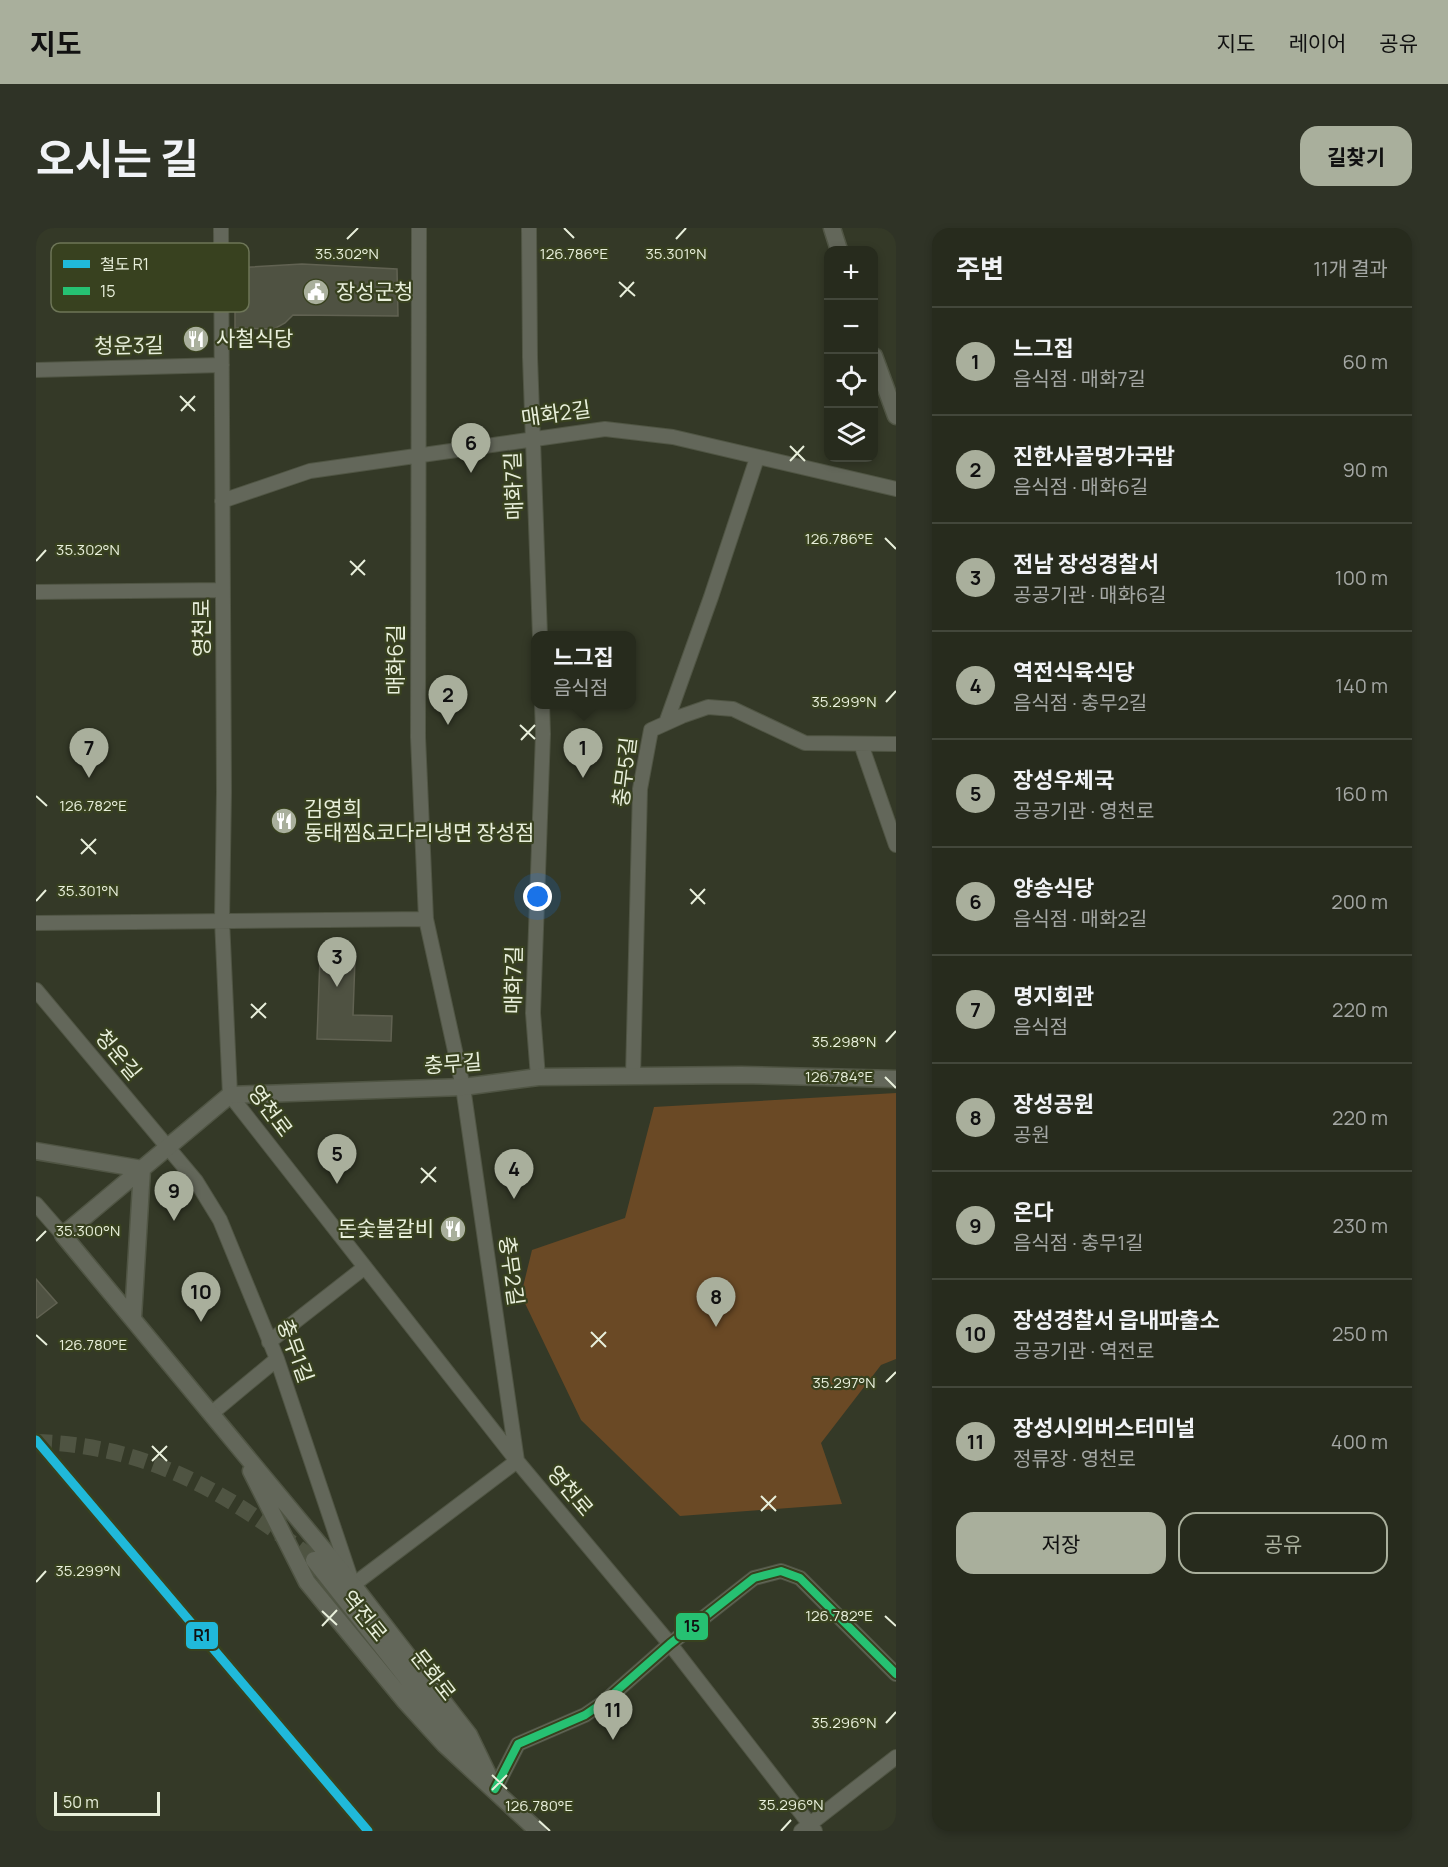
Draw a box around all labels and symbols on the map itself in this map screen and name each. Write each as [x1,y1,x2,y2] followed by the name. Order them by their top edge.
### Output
[51,243,249,312] legend
[315,243,379,264] text: 35.302°N
[540,243,608,264] text: 126.786°E
[645,243,707,264] text: 35.301°N
[100,253,149,275] text: 철도 R1
[301,277,331,307] public building icon: 장성군청
[336,277,413,305] place label: 장성군청
[100,280,115,302] text: 15
[181,324,211,354] restaurant icon: 사철식당
[216,324,293,352] place label: 사철식당
[94,330,164,360] street label: 청운3길
[519,394,592,432] street label: 매화2길
[452,424,490,473] pin: 6
[498,451,528,521] street label: 매화7길
[805,528,873,549] text: 126.786°E
[56,539,120,560] text: 35.302°N
[187,599,215,657] street label: 영천로
[381,625,409,696] street label: 매화6길
[428,676,468,725] pin: 2
[812,691,876,712] text: 35.299°N
[70,728,108,778] pin: 7
[564,728,602,778] pin: 1
[606,735,642,808] street label: 충무5길
[304,794,534,846] place label: 김영희 동태찜&코다리냉면 장성점
[59,795,127,816] text: 126.782°E
[269,806,299,836] restaurant icon: 김영희 동태찜&코다리냉면 장성점
[57,880,119,901] text: 35.301°N
[523,882,552,911] your location
[318,938,356,987] pin: 3
[498,945,528,1014] street label: 매화7길
[89,1023,148,1086] street label: 청운길
[812,1031,876,1052] text: 35.298°N
[423,1047,483,1079] street label: 충무길
[805,1066,873,1087] text: 126.784°E
[242,1079,299,1142] street label: 영천로
[318,1134,356,1184] pin: 5
[494,1150,534,1199] pin: 4
[154,1172,194,1221] pin: 9
[337,1214,434,1242] place label: 돈숯불갈비
[438,1214,468,1244] restaurant icon: 돈숯불갈비
[56,1220,120,1241] text: 35.300°N
[493,1234,531,1307] street label: 충무2길
[182,1272,220,1322] pin: 10
[696,1278,736,1327] pin: 8
[271,1315,320,1387] street label: 충무1길
[59,1334,127,1355] text: 126.780°E
[813,1372,875,1393] text: 35.297°N
[541,1459,600,1522] street label: 영천로
[56,1560,120,1581] text: 35.299°N
[336,1584,394,1647] street label: 역전로
[805,1605,873,1626] text: 126.782°E
[675,1612,709,1641] line badge: 15
[684,1615,700,1637] text: 15
[185,1621,219,1650] line badge: R1
[193,1624,211,1646] text: R1
[405,1643,463,1706] street label: 문화로
[594,1690,632,1740] pin: 11
[812,1712,876,1733] text: 35.296°N
[54,1789,160,1816] scale bar
[759,1794,823,1815] text: 35.296°N
[505,1795,573,1816] text: 126.780°E

